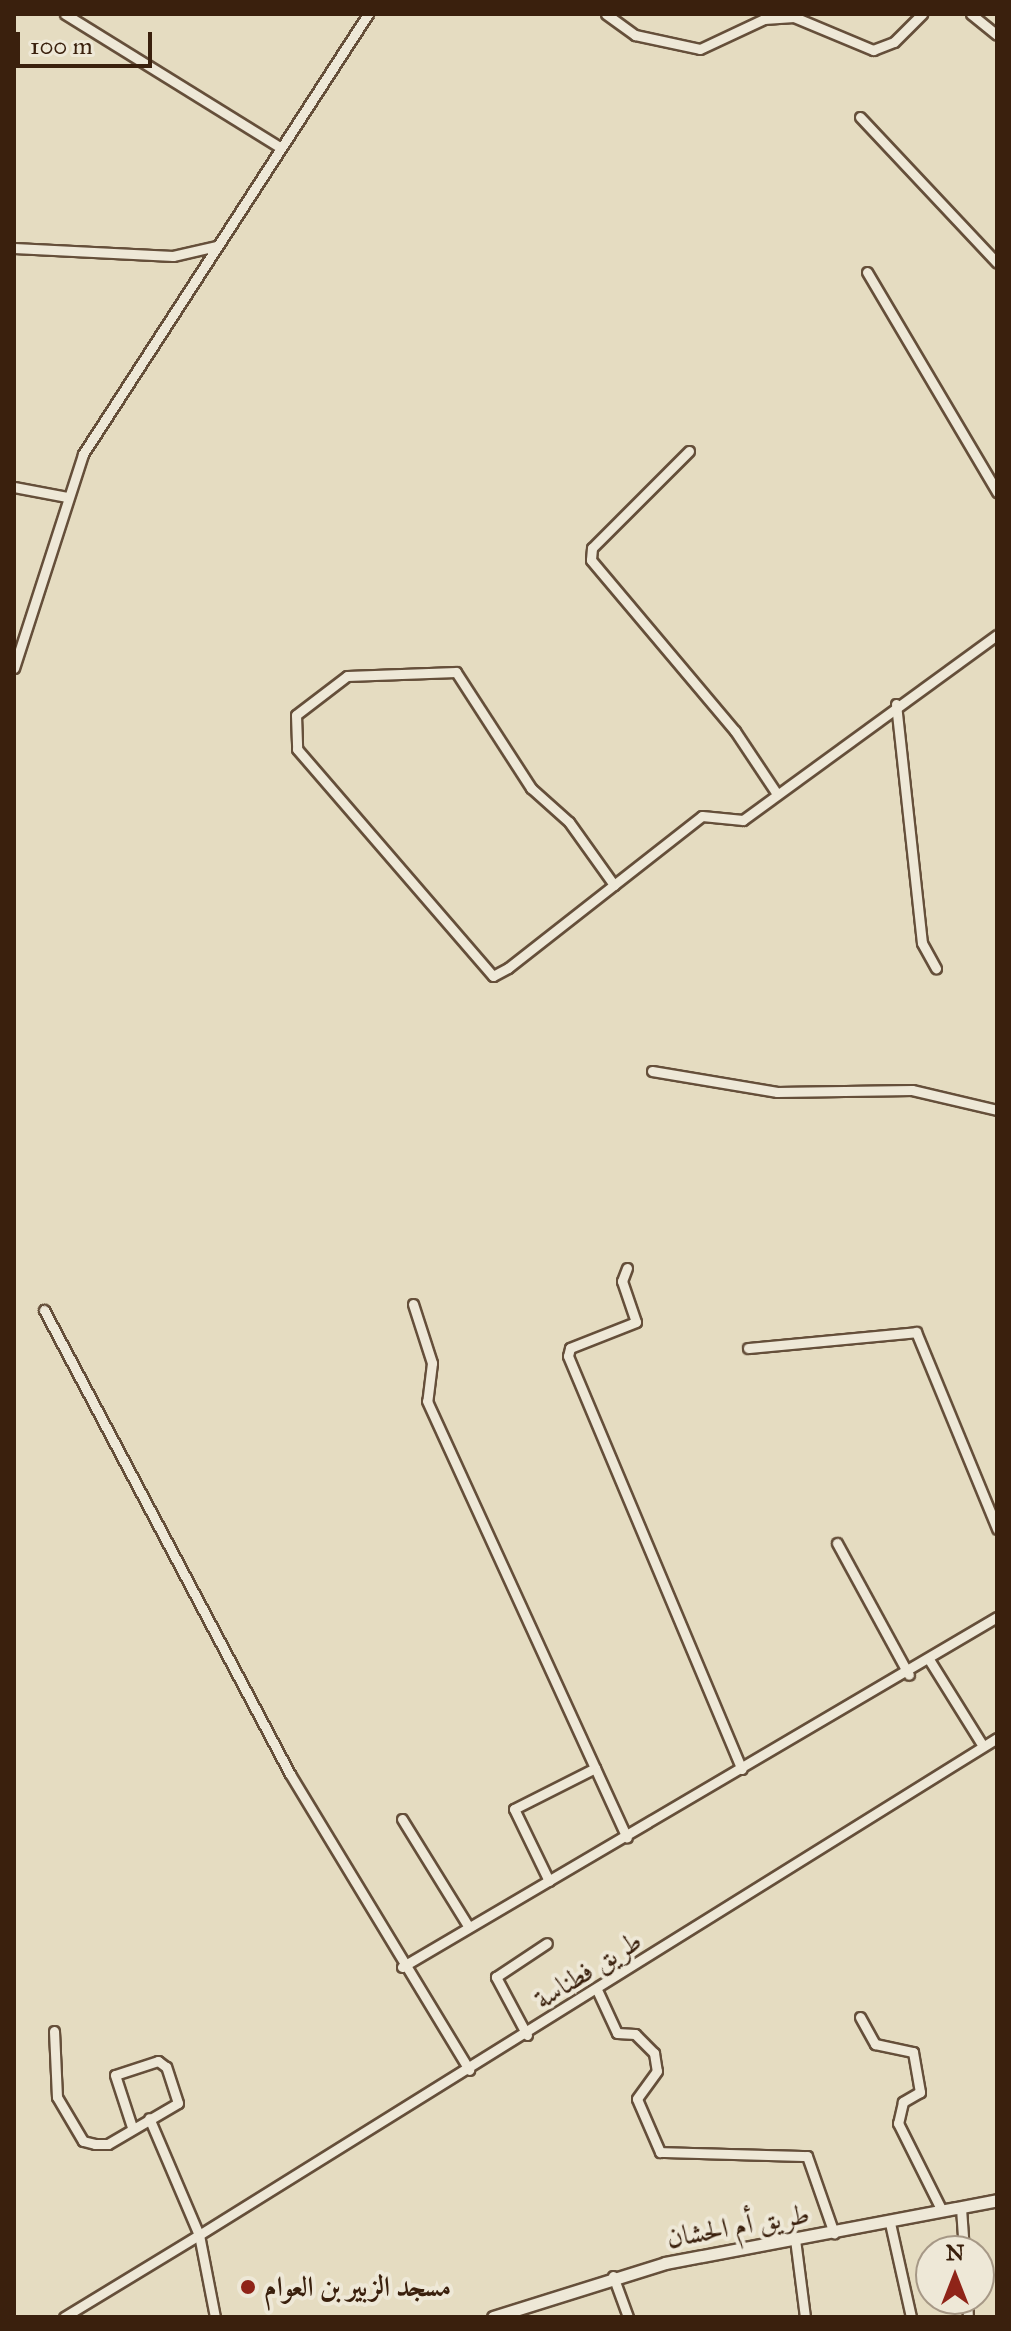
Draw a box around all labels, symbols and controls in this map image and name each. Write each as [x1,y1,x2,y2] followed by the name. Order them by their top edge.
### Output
[20,16,156,66] scale bar
[30,31,93,61] text: 100 m
[528,1924,648,2016] street label: طريق فطناسة
[664,2197,812,2255] street label: طريق أم الحشان
[915,2235,995,2315] north arrow
[946,2239,964,2266] text: N
[264,2270,451,2304] place label: مسجد الزبير بن العوام
[239,2278,257,2296] marker: مسجد الزبير بن العوام

